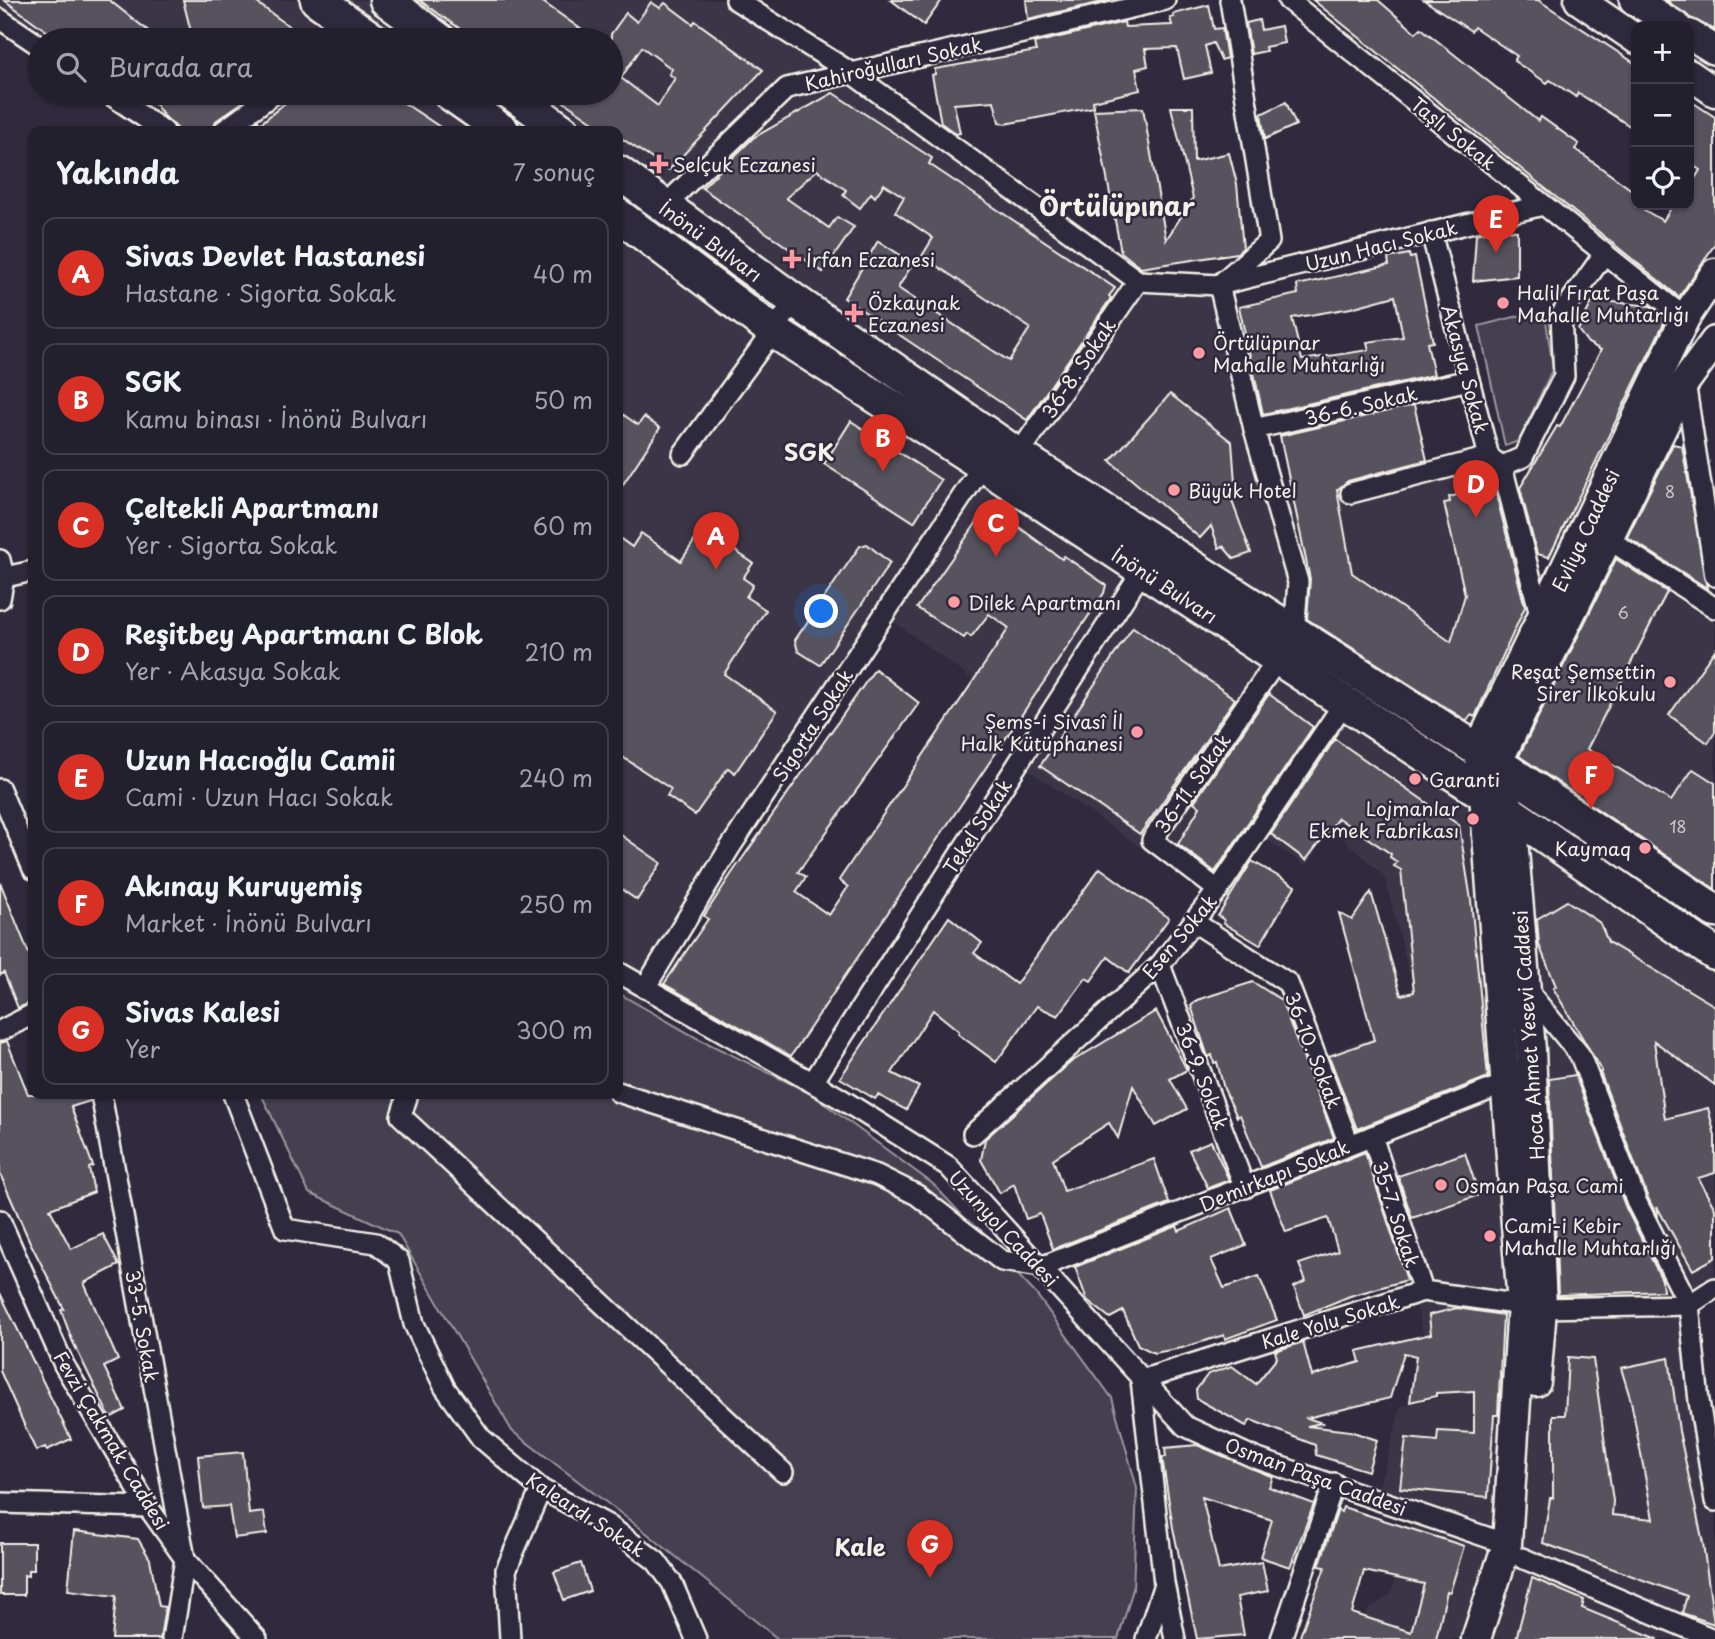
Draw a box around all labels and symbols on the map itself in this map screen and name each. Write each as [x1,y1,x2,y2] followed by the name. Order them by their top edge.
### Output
[802,29,984,97] street label: Kahiroğulları Sokak
[1405,90,1503,176] street label: Taşlı Sokak
[673,150,816,178] place label: Selçuk Eczanesi
[651,156,667,172] marker: Selçuk Eczanesi
[1039,186,1196,225] district label: Örtülüpınar
[654,194,768,288] street label: İnönü Bulvarı
[1473,195,1519,253] pin: E
[1302,213,1460,277] street label: Uzun Hacı Sokak
[806,245,935,273] place label: İrfan Eczanesi
[784,251,800,267] marker: İrfan Eczanesi
[1517,278,1689,328] place label: Halil Fırat Paşa Mahalle Muhtarlığı
[868,288,961,338] place label: Özkaynak Eczanesi
[1495,295,1511,311] marker: Halil Fırat Paşa Mahalle Muhtarlığı
[1435,301,1497,437] street label: Akasya Sokak
[846,305,862,321] marker: Özkaynak Eczanesi
[1034,312,1122,423] street label: 36-8. Sokak
[1213,328,1385,378] place label: Örtülüpınar Mahalle Muhtarlığı
[1191,345,1207,361] marker: Örtülüpınar Mahalle Muhtarlığı
[1302,378,1420,432] street label: 36-6. Sokak
[860,414,906,472] pin: B
[784,434,834,469] district label: SGK
[1453,460,1499,518] pin: D
[1544,464,1626,596] street label: Evliya Caddesi
[1188,476,1297,504] place label: Büyük Hotel
[1665,479,1675,503] house number: 8
[1166,482,1182,498] marker: Büyük Hotel
[973,499,1019,557] pin: C
[693,512,739,570] pin: A
[1106,540,1224,630] street label: İnönü Bulvarı
[968,588,1121,616] place label: Dilek Apartmanı
[804,594,838,628] your location
[946,594,962,610] marker: Dilek Apartmanı
[1617,600,1629,624] house number: 6
[1511,657,1656,707] place label: Reşat Şemsettin Sirer İlkokulu
[765,663,859,787] street label: Sigorta Sokak
[1662,674,1678,690] marker: Reşat Şemsettin Sirer İlkokulu
[961,707,1123,757] place label: Şems-i Sivasî İl Halk Kütüphanesi
[1129,724,1145,740] marker: Şems-i Sivasî İl Halk Kütüphanesi
[1147,727,1237,839] street label: 36-11. Sokak
[1568,751,1614,809] pin: F
[1429,765,1500,793] place label: Garanti
[1407,771,1423,787] marker: Garanti
[936,773,1018,879] street label: Tekel Sokak
[1309,794,1459,844] place label: Lojmanlar Ekmek Fabrikası
[1465,811,1481,827] marker: Lojmanlar Ekmek Fabrikası
[1669,814,1687,838] house number: 18
[1555,834,1631,862] place label: Kaymaq
[1637,840,1653,856] marker: Kaymaq
[1135,887,1223,985] street label: Esen Sokak
[1505,909,1551,1161] street label: Hoca Ahmet Yesevi Caddesi
[1279,988,1349,1113] street label: 36-10. Sokak
[1170,1018,1236,1134] street label: 36-9. Sokak
[1195,1132,1353,1218] street label: Demirkapı Sokak
[1367,1157,1427,1271] street label: 35-7. Sokak
[943,1164,1065,1292] street label: Uzunyol Caddesi
[1455,1171,1624,1199] place label: Osman Paşa Cami
[1433,1177,1449,1193] marker: Osman Paşa Cami
[1504,1211,1676,1261] place label: Cami-i Kebir Mahalle Muhtarlığı
[1482,1228,1498,1244] marker: Cami-i Kebir Mahalle Muhtarlığı
[119,1268,167,1385] street label: 33-5. Sokak
[1257,1287,1403,1355] street label: Kale Yolu Sokak
[47,1345,177,1535] street label: Fevzi Çakmak Caddesi
[1221,1430,1411,1522] street label: Osman Paşa Caddesi
[521,1465,651,1563] street label: Kaleardı Sokak
[907,1520,953,1578] pin: G
[834,1529,886,1564] district label: Kale

